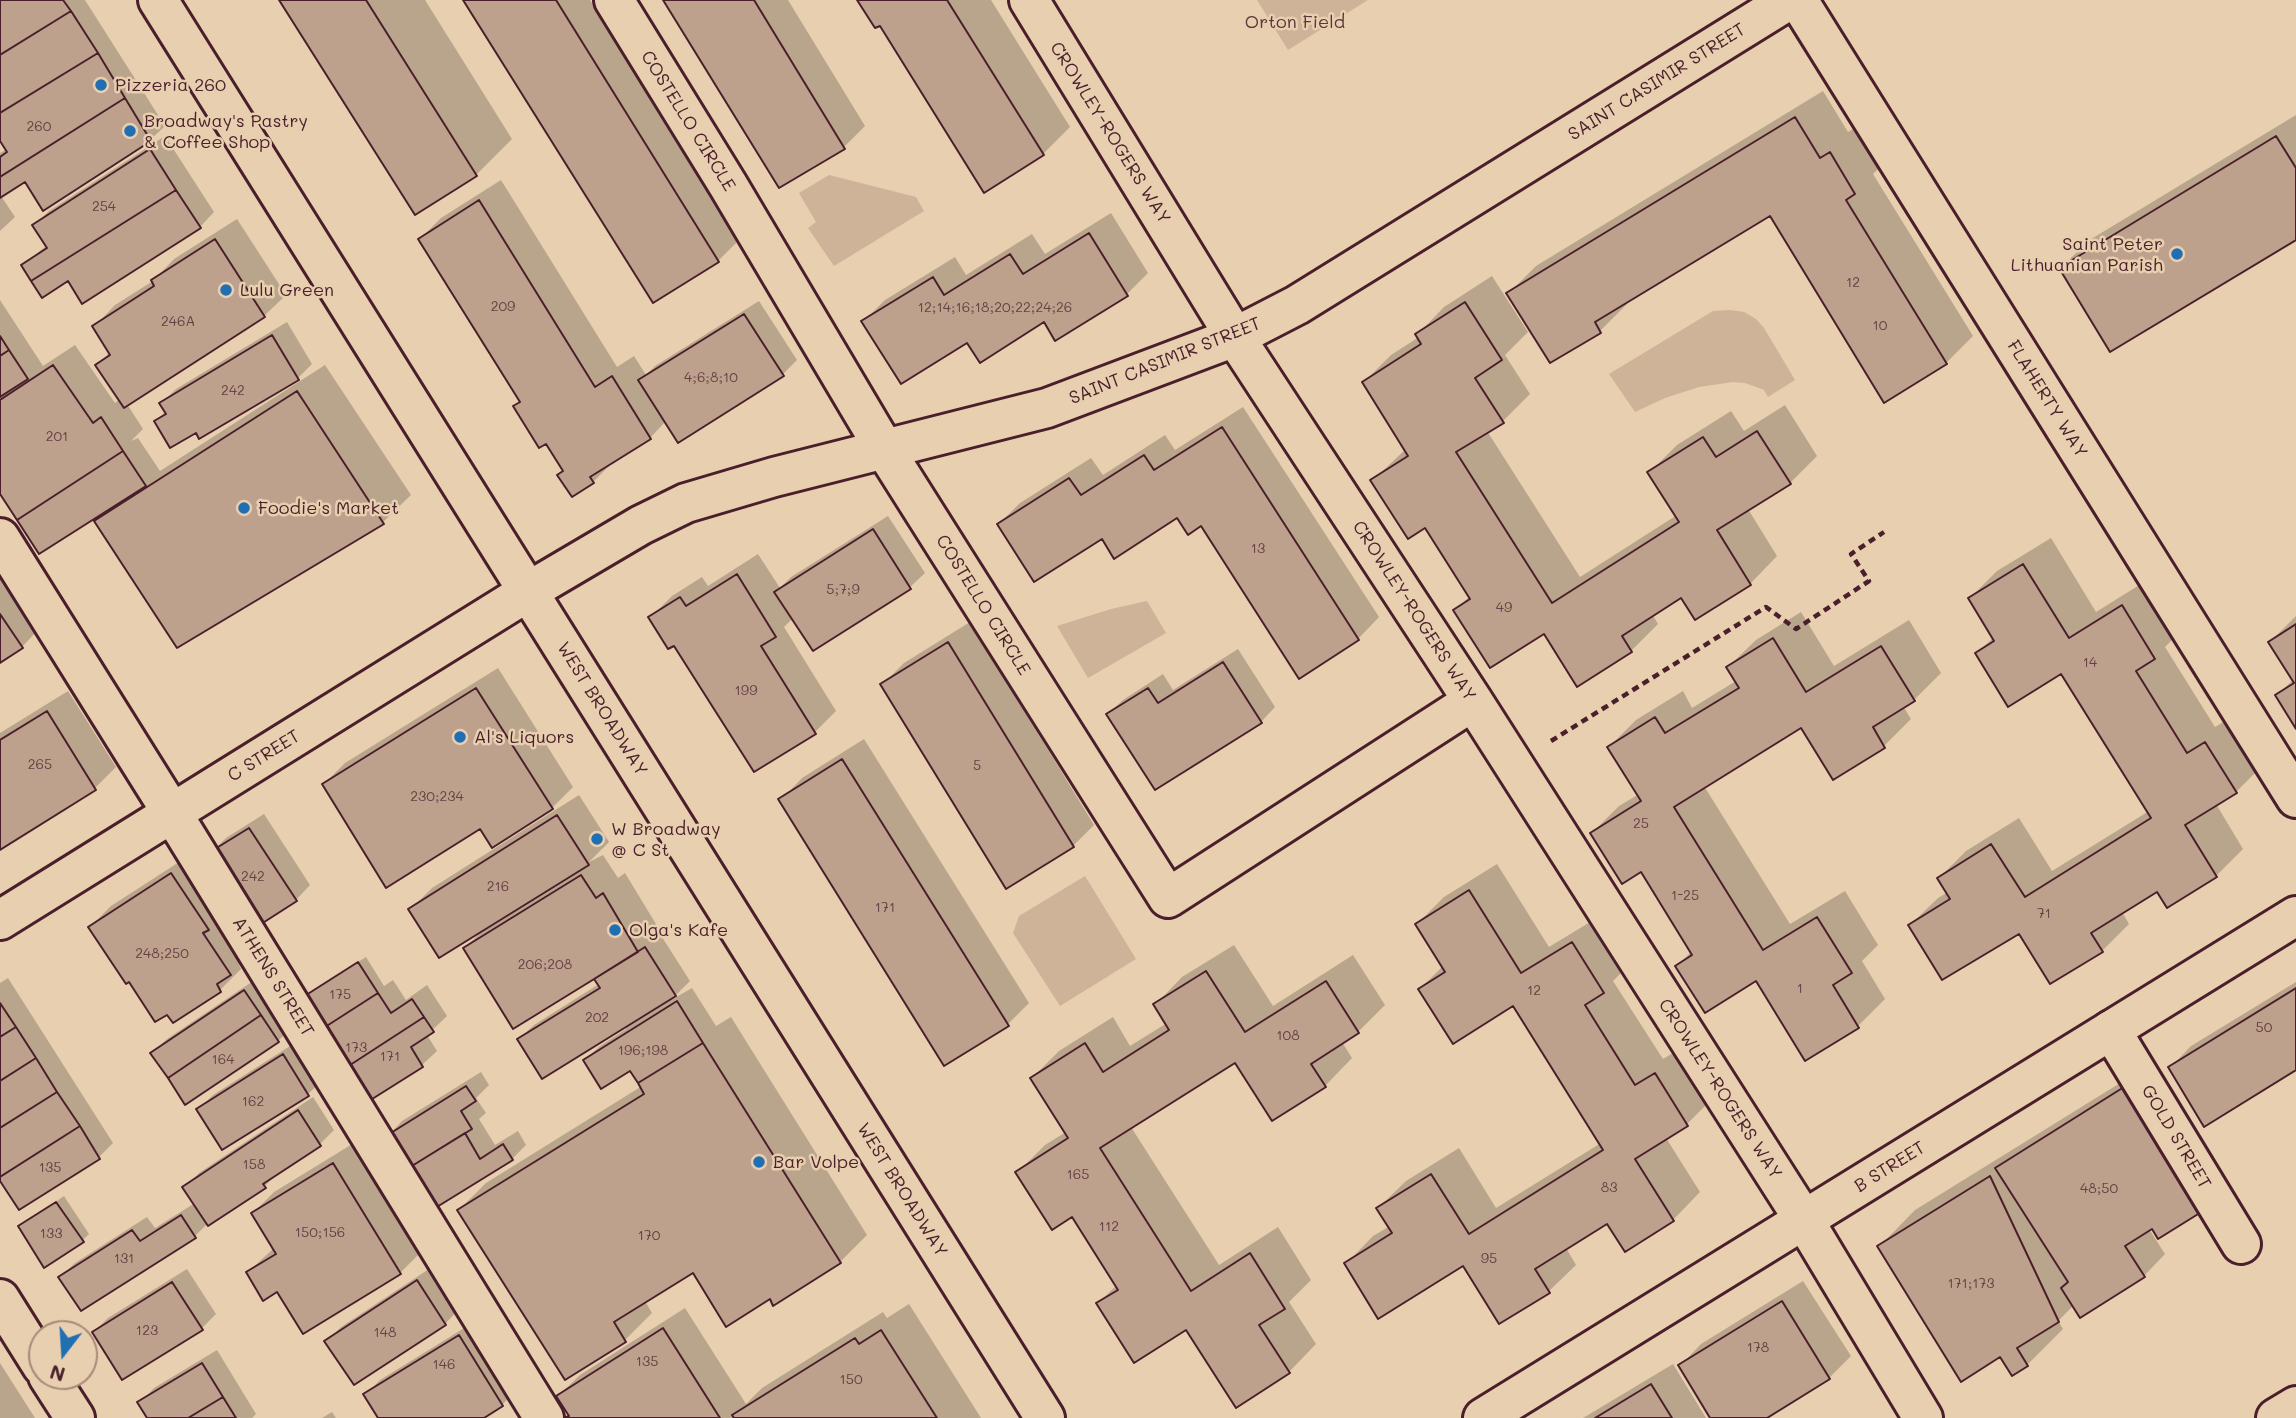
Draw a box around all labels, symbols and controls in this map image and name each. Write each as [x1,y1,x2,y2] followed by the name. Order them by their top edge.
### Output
[1245,11,1345,33] park label: Orton Field
[1564,19,1750,145] street label: SAINT CASIMIR STREET
[1045,38,1175,228] street label: CROWLEY-ROGERS WAY
[636,47,740,195] street label: COSTELLO CIRCLE
[115,74,226,96] place label: Pizzeria 260
[93,77,109,93] marker: Pizzeria 260
[144,110,308,152] place label: Broadway's Pastry & Coffee Shop
[27,119,51,135] house number: 260
[122,123,138,139] marker: Broadway's Pastry & Coffee Shop
[92,199,116,215] house number: 254
[2011,233,2163,276] place label: Saint Peter Lithuanian Parish
[2169,246,2185,262] marker: Saint Peter Lithuanian Parish
[1846,275,1860,291] house number: 12
[240,279,334,301] place label: Lulu Green
[218,282,234,298] marker: Lulu Green
[491,299,515,315] house number: 209
[918,300,1072,316] house number: 12;14;16;18;20;22;24;26
[1066,313,1264,409] street label: SAINT CASIMIR STREET
[161,314,195,330] house number: 246A
[1873,318,1887,334] house number: 10
[2002,336,2092,462] street label: FLAHERTY WAY
[684,370,738,386] house number: 4;6;8;10
[221,383,245,399] house number: 242
[46,429,68,445] house number: 201
[258,497,399,519] place label: Foodie's Market
[236,500,252,516] marker: Foodie's Market
[1348,517,1480,705] street label: CROWLEY-ROGERS WAY
[931,531,1035,679] street label: COSTELLO CIRCLE
[1251,541,1265,557] house number: 13
[826,582,860,598] house number: 5;7;9
[1496,600,1512,616] house number: 49
[552,638,652,780] street label: WEST BROADWAY
[2083,655,2097,671] house number: 14
[735,683,757,699] house number: 199
[224,725,304,787] street label: C STREET
[474,726,574,748] place label: Al's Liquors
[452,729,468,745] marker: Al's Liquors
[28,757,52,773] house number: 265
[973,758,981,774] house number: 5
[410,789,464,805] house number: 230;234
[1633,816,1649,832] house number: 25
[611,818,721,860] place label: W Broadway @ C St
[589,831,605,847] marker: W Broadway @ C St
[241,869,265,885] house number: 242
[487,879,509,895] house number: 216
[1671,888,1699,904] house number: 1-25
[875,900,895,916] house number: 171
[2037,906,2051,922] house number: 71
[227,913,319,1041] street label: ATHENS STREET
[629,919,728,941] place label: Olga's Kafe
[607,922,623,938] marker: Olga's Kafe
[135,946,189,962] house number: 248;250
[518,957,572,973] house number: 206;208
[1797,981,1803,997] house number: 1
[1527,983,1541,999] house number: 12
[329,987,351,1003] house number: 175
[1654,995,1786,1183] street label: CROWLEY-ROGERS WAY
[585,1010,609,1026] house number: 202
[2256,1020,2272,1036] house number: 50
[1276,1028,1300,1044] house number: 108
[345,1040,367,1056] house number: 173
[618,1043,668,1059] house number: 196;198
[380,1049,400,1065] house number: 171
[212,1052,234,1068] house number: 164
[2136,1081,2216,1193] street label: GOLD STREET
[242,1094,264,1110] house number: 162
[852,1119,952,1261] street label: WEST BROADWAY
[1851,1137,1929,1197] street label: B STREET
[773,1151,859,1173] place label: Bar Volpe
[751,1154,767,1170] marker: Bar Volpe
[243,1157,265,1173] house number: 158
[39,1160,61,1176] house number: 135
[1067,1167,1089,1183] house number: 165
[1601,1180,1617,1196] house number: 83
[2080,1181,2118,1197] house number: 48;50
[1099,1219,1119,1235] house number: 112
[295,1225,345,1241] house number: 150;156
[40,1226,62,1242] house number: 133
[638,1228,660,1244] house number: 170
[114,1251,134,1267] house number: 131
[1481,1251,1497,1267] house number: 95
[1947,1276,1995,1292] house number: 171;173
[28,1320,98,1390] north arrow
[136,1323,158,1339] house number: 123
[374,1325,396,1341] house number: 148
[1747,1340,1769,1356] house number: 178
[636,1354,658,1370] house number: 135
[433,1357,455,1373] house number: 146
[47,1360,68,1388] text: N
[839,1372,863,1388] house number: 150

